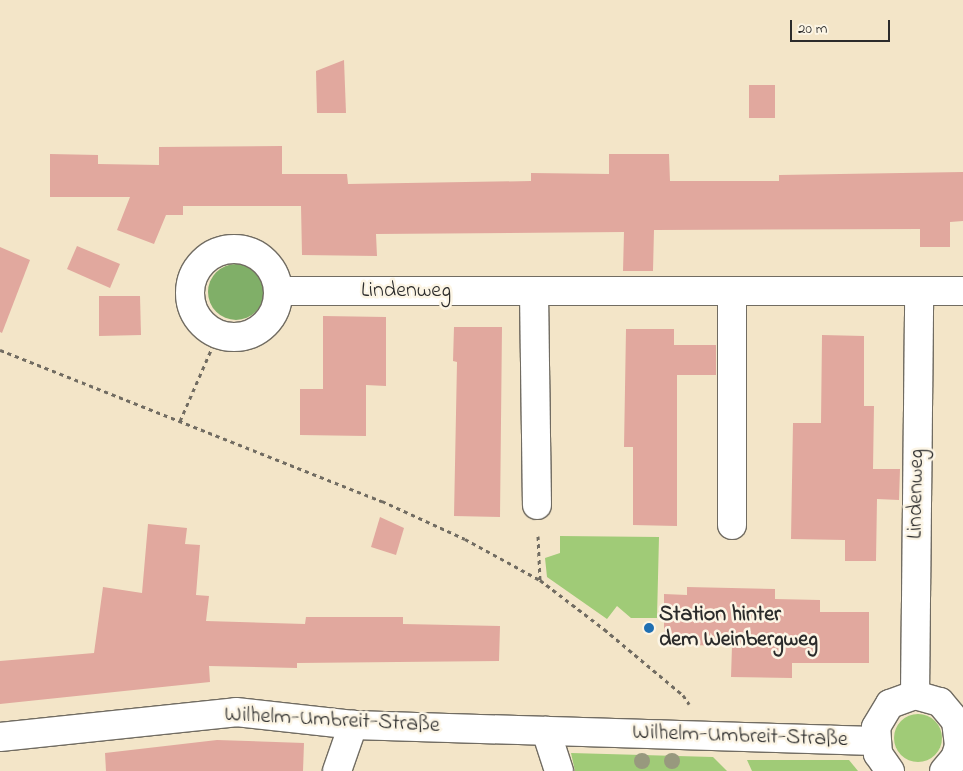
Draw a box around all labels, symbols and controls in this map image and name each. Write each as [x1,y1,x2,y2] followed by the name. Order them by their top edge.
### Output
[793,10,893,42] scale bar
[798,18,827,40] text: 20 m
[361,279,451,305] street label: Lindenweg
[903,449,931,539] street label: Lindenweg
[659,602,818,654] place label: Station hinter dem Weinbergweg
[643,622,655,634] marker: Station hinter dem Weinbergweg
[224,702,440,740] street label: Wilhelm-Umbreit-Straße
[632,720,848,754] street label: Wilhelm-Umbreit-Straße

